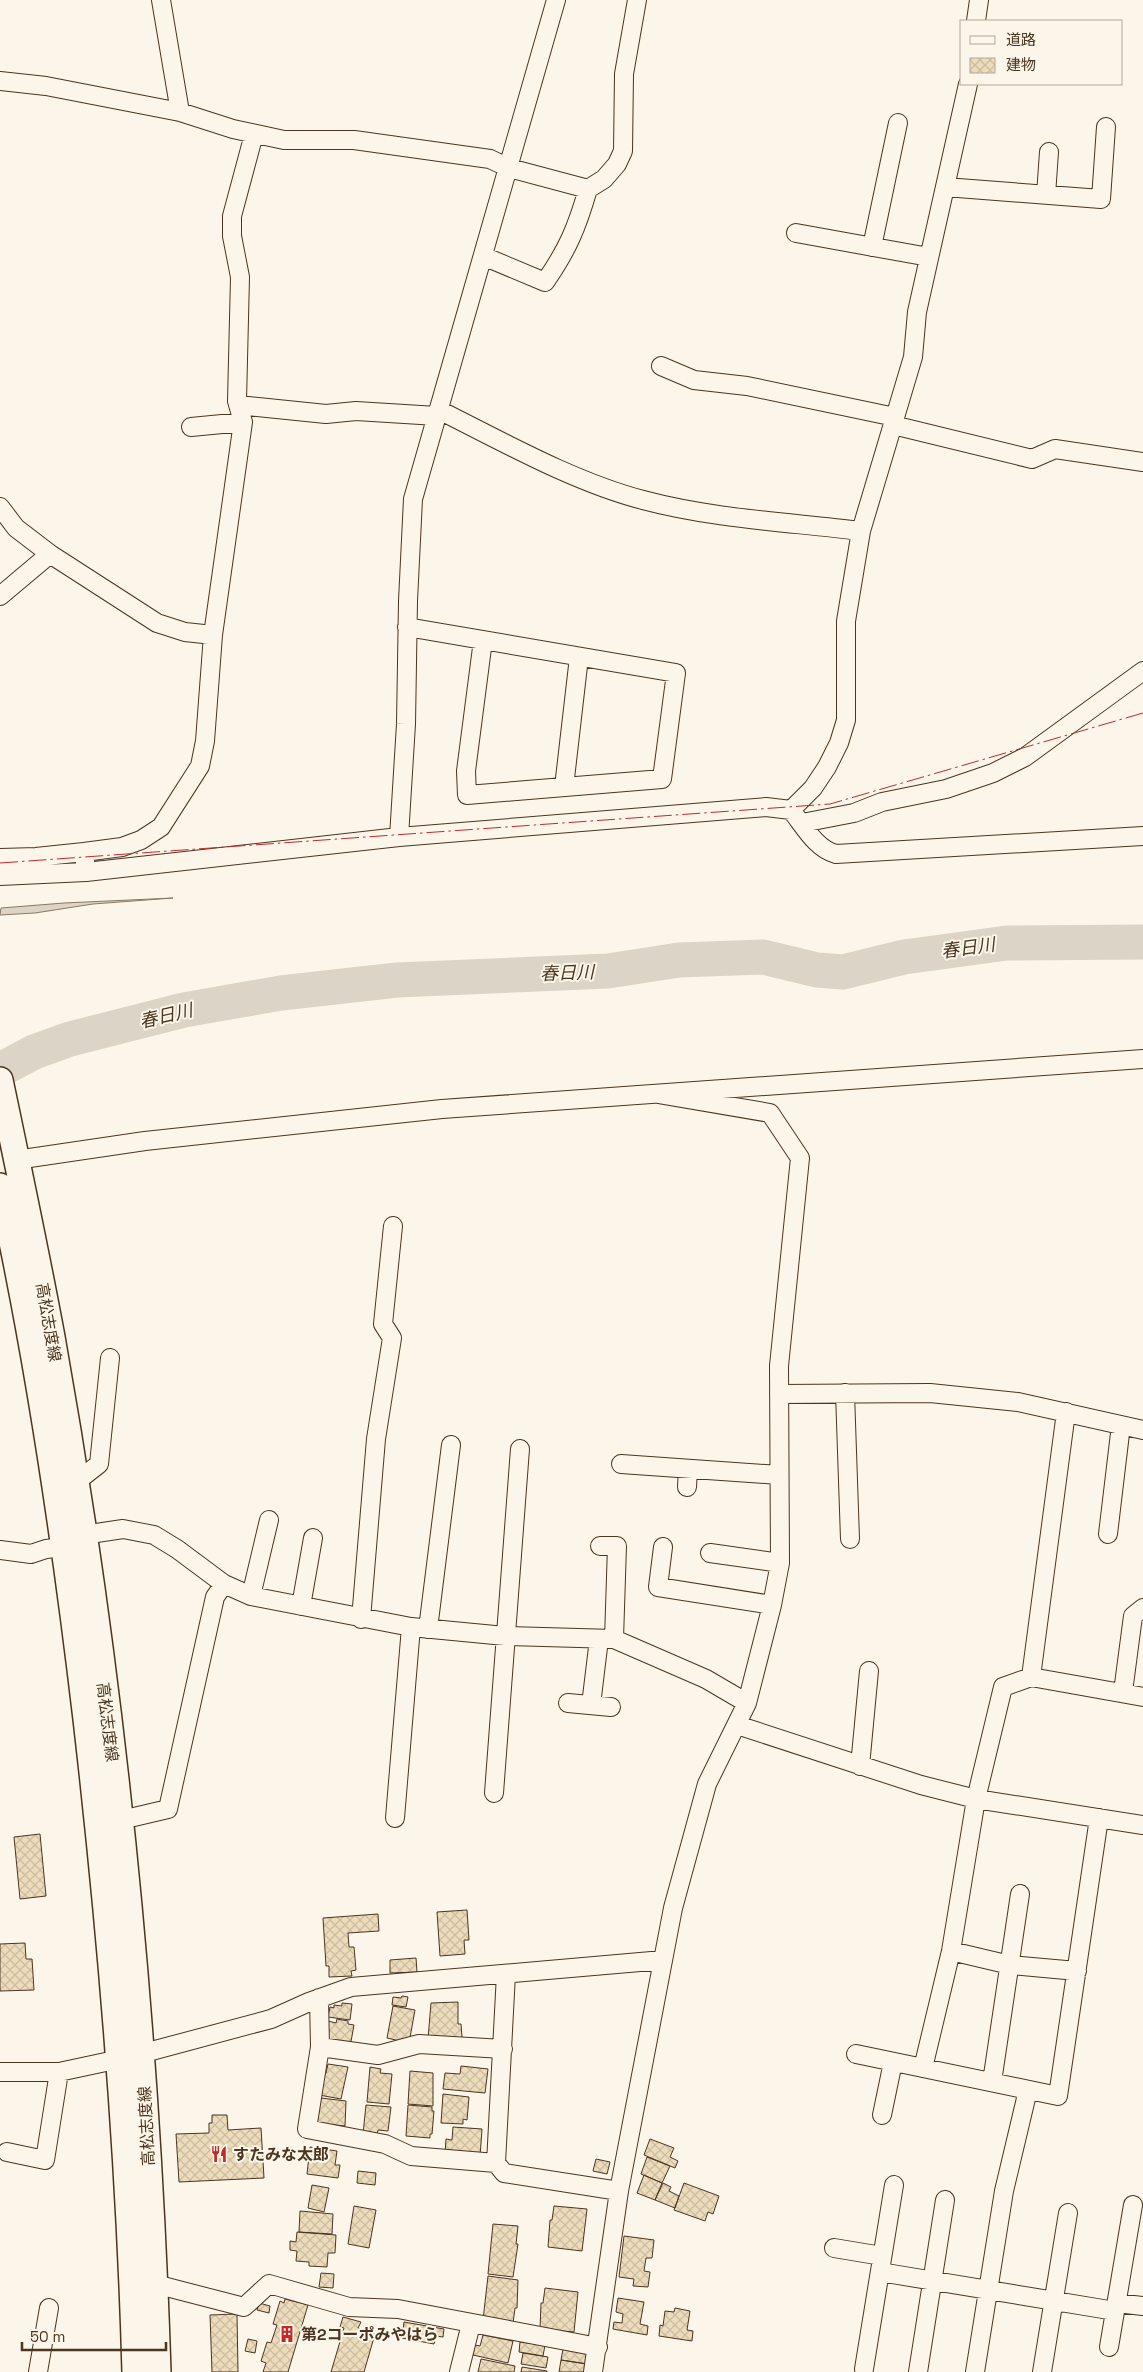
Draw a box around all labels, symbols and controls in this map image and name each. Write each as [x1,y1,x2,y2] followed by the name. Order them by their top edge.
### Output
[960,20,1123,85] legend
[1006,30,1036,49] text: 道路
[1006,55,1036,74] text: 建物
[940,932,998,963] water label: 春日川
[540,960,596,985] water label: 春日川
[137,998,197,1033] water label: 春日川
[31,1281,66,1363] street label: 高松志度線
[92,1681,123,1763] street label: 高松志度線
[134,2085,159,2166] street label: 高松志度線
[209,2144,229,2164] restaurant icon: すたみな太郎
[233,2144,329,2165] place label: すたみな太郎
[22,2320,166,2352] scale bar
[277,2324,297,2344] building icon: 第2コーポみやはら
[301,2324,439,2345] place label: 第2コーポみやはら
[30,2327,65,2346] text: 50 m

